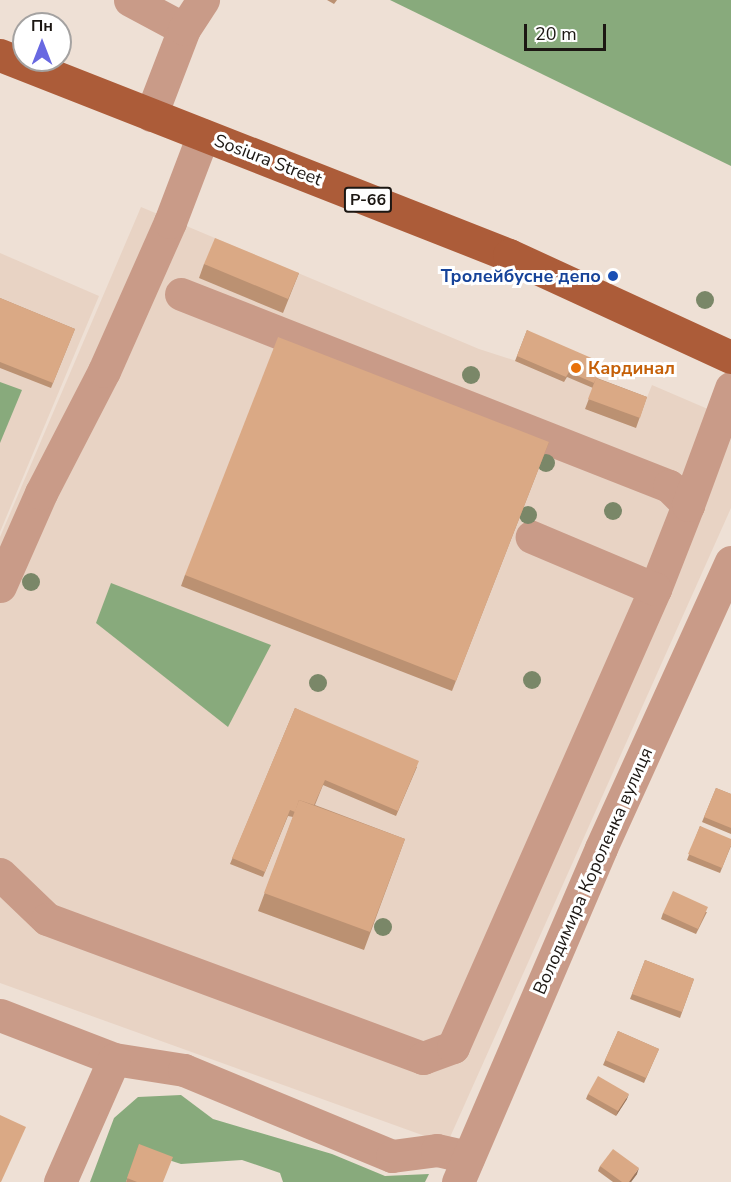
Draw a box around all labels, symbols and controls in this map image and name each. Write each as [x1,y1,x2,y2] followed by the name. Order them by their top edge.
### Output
[12,12,72,72] north arrow
[527,12,610,50] scale bar
[31,15,53,37] text: Пн
[535,22,577,46] text: 20 m
[211,130,325,190] street label: Sosiura Street
[342,187,394,213] road number: Р-66
[441,265,601,287] place label: Тролейбусне депо
[606,269,620,283] marker: Тролейбусне депо
[588,357,675,379] place label: Кардинал
[569,361,583,375] marker: Кардинал
[529,744,657,998] street label: Володимира Короленка вулиця

